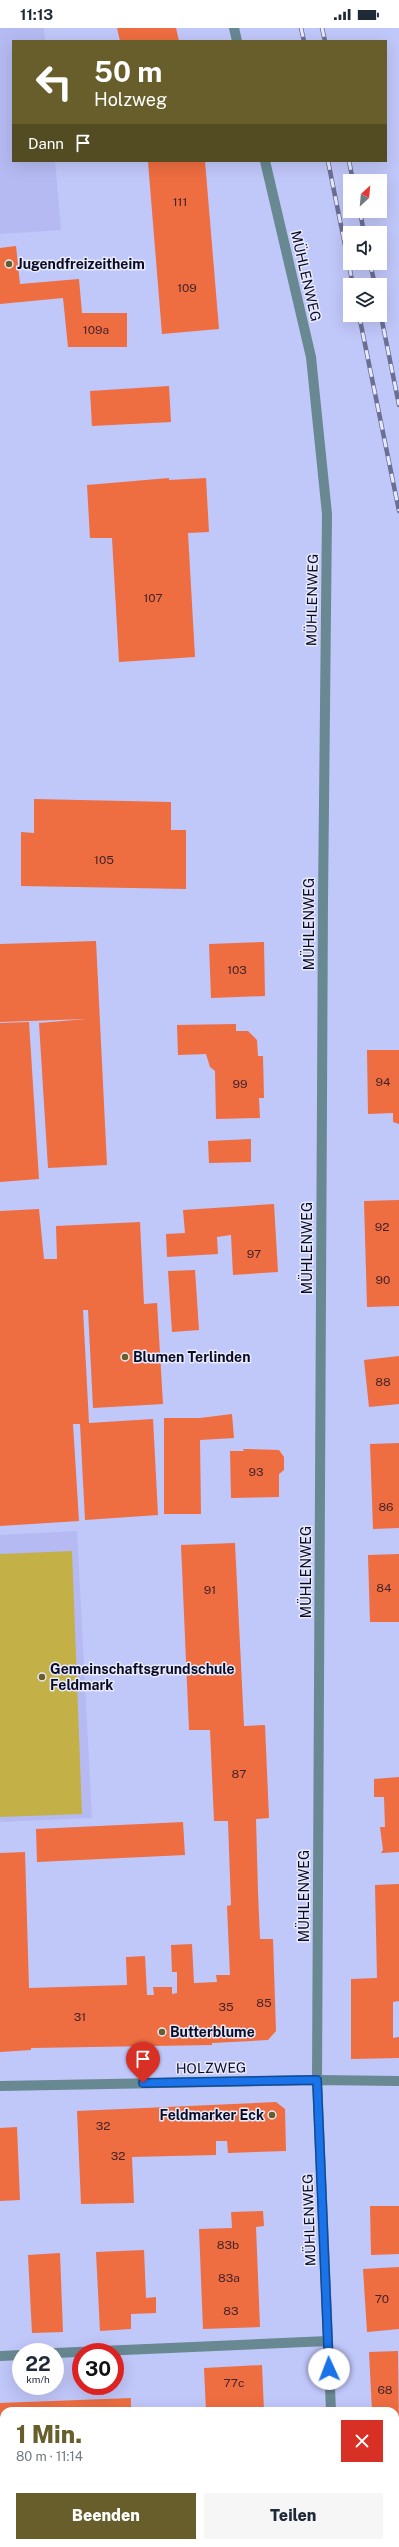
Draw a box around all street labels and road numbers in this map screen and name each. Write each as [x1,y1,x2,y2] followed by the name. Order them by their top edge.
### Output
[288,229,326,323] street label: MÜHLENWEG
[301,554,321,646] street label: MÜHLENWEG
[299,878,317,970] street label: MÜHLENWEG
[297,1202,315,1294] street label: MÜHLENWEG
[296,1526,314,1618] street label: MÜHLENWEG
[294,1850,312,1942] street label: MÜHLENWEG
[176,2059,246,2077] street label: HOLZWEG
[297,2173,319,2267] street label: MÜHLENWEG

